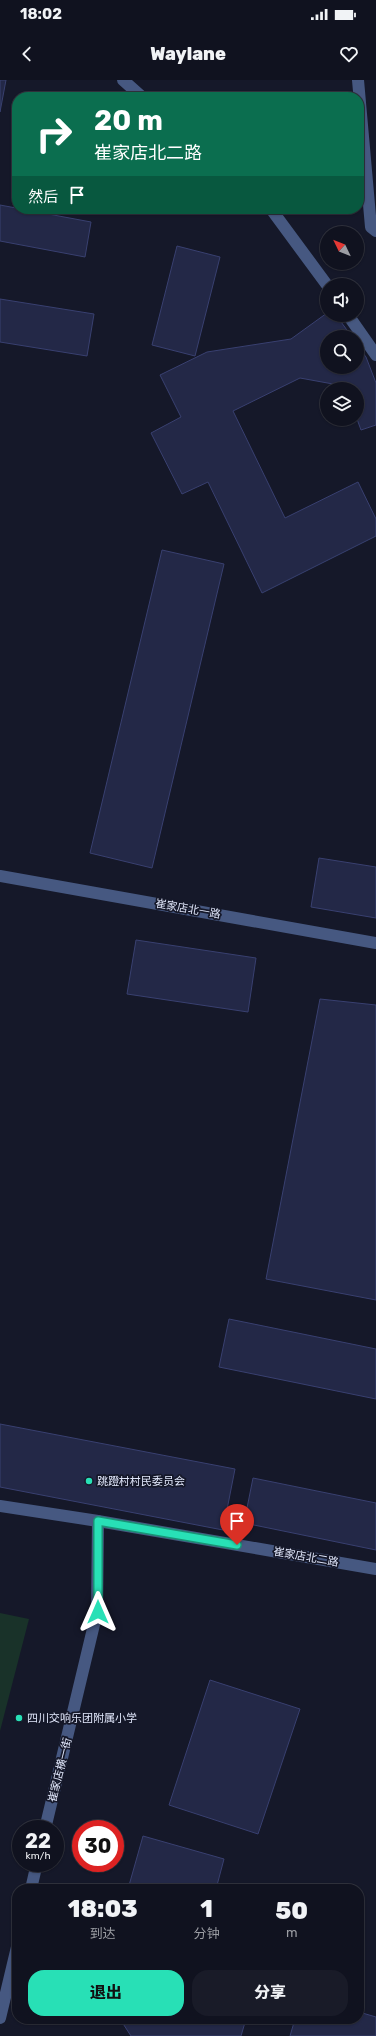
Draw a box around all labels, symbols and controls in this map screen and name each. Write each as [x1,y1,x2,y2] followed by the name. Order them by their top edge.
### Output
[20,5,62,23] text: 18:02
[16,43,38,65] icon: back
[150,43,226,65] text: Waylane
[338,43,360,65] icon: heart
[94,104,163,137] text: 20 m
[28,108,80,160] icon: right
[94,142,202,164] text: 崔家店北二路
[66,184,88,206] icon: arrive
[28,188,58,206] text: 然后
[320,226,364,270] north arrow
[320,226,364,426] map controls
[320,278,364,322] button: sound
[320,330,364,374] button: search
[320,382,364,426] button: layers
[154,897,222,921] street label: 崔家店北一路
[97,1475,185,1488] place label: 跳蹬村村民委员会
[84,1476,94,1486] marker: 跳蹬村村民委员会
[220,1504,254,1545] pin
[226,1510,248,1532] icon: arrive
[272,1545,340,1569] street label: 崔家店北二路
[77,1591,119,1633] position arrow
[27,1712,137,1725] place label: 四川交响乐团附属小学
[14,1713,24,1723] marker: 四川交响乐团附属小学
[46,1736,74,1804] street label: 崔家店横一街
[72,1820,124,1872] speed limit sign: 30
[25,1829,51,1853] text: 22
[26,1850,50,1862] text: km/h
[68,1895,138,1923] text: 18:03
[200,1895,213,1923] text: 1
[275,1897,308,1925] text: 50
[286,1925,298,1940] text: m
[90,1926,116,1941] text: 到达
[194,1926,220,1941] text: 分钟
[28,1970,184,2016] button: 退出
[192,1970,348,2016] button: 分享

